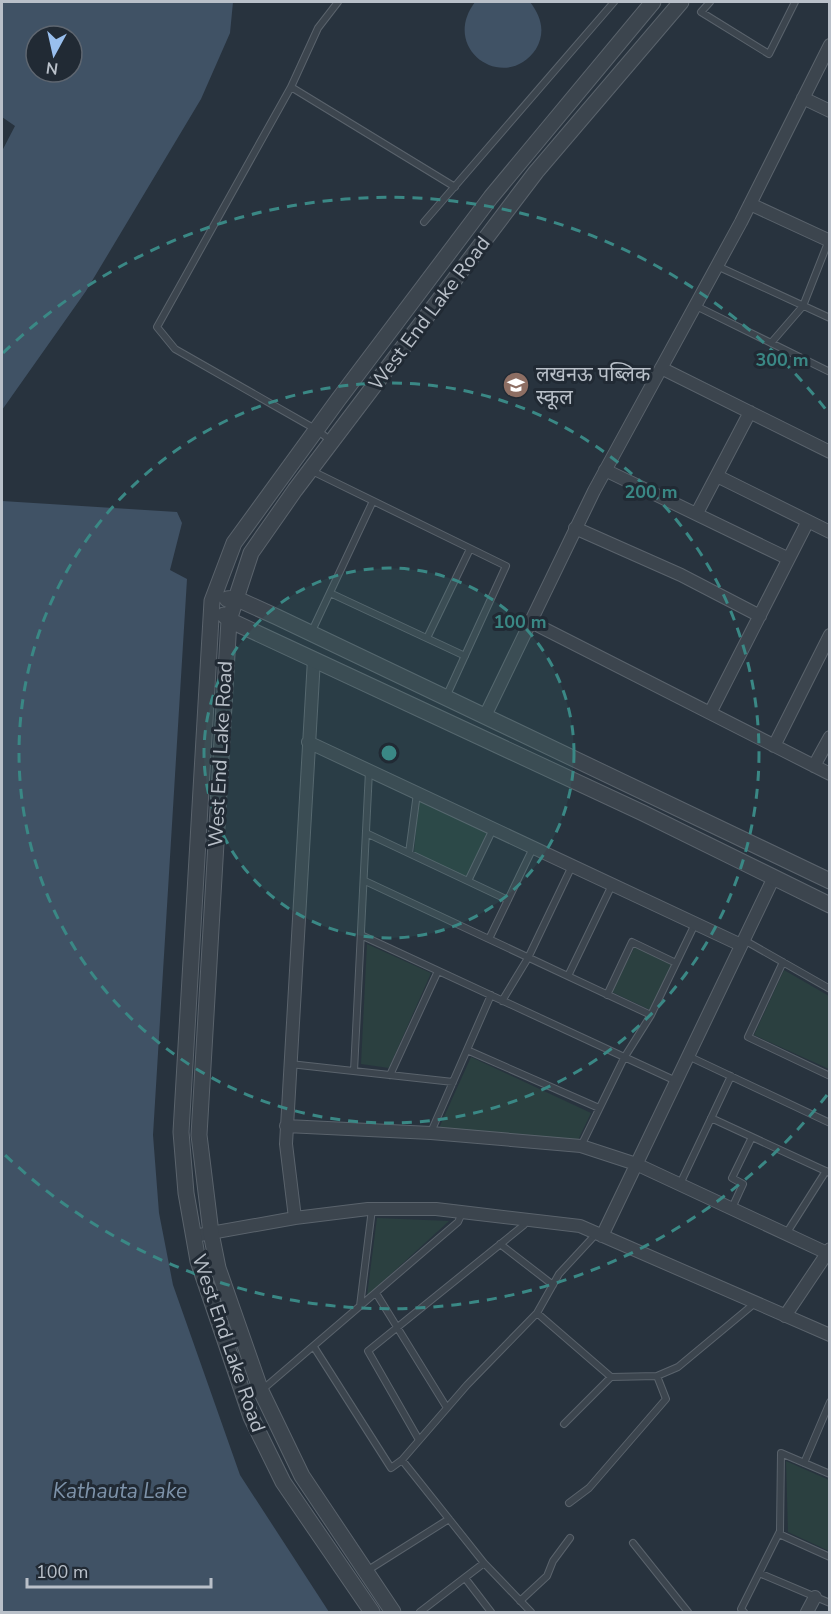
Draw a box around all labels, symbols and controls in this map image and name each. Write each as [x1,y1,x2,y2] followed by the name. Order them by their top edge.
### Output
[24,24,84,84] north arrow
[45,56,60,80] text: N
[363,231,496,396] street label: West End Lake Road
[755,348,809,372] text: 300 m
[536,361,651,411] place label: लखनऊ पब्लिक स्कूल
[501,370,531,400] school or university icon: लखनऊ पब्लिक स्कूल
[624,480,678,504] text: 200 m
[493,610,547,634] text: 100 m
[202,660,239,848] street label: West End Lake Road
[379,743,399,763] centre of rings
[185,1251,272,1436] street label: West End Lake Road
[53,1477,187,1505] water label: Kathauta Lake
[27,1551,212,1589] scale bar
[36,1560,88,1584] text: 100 m

